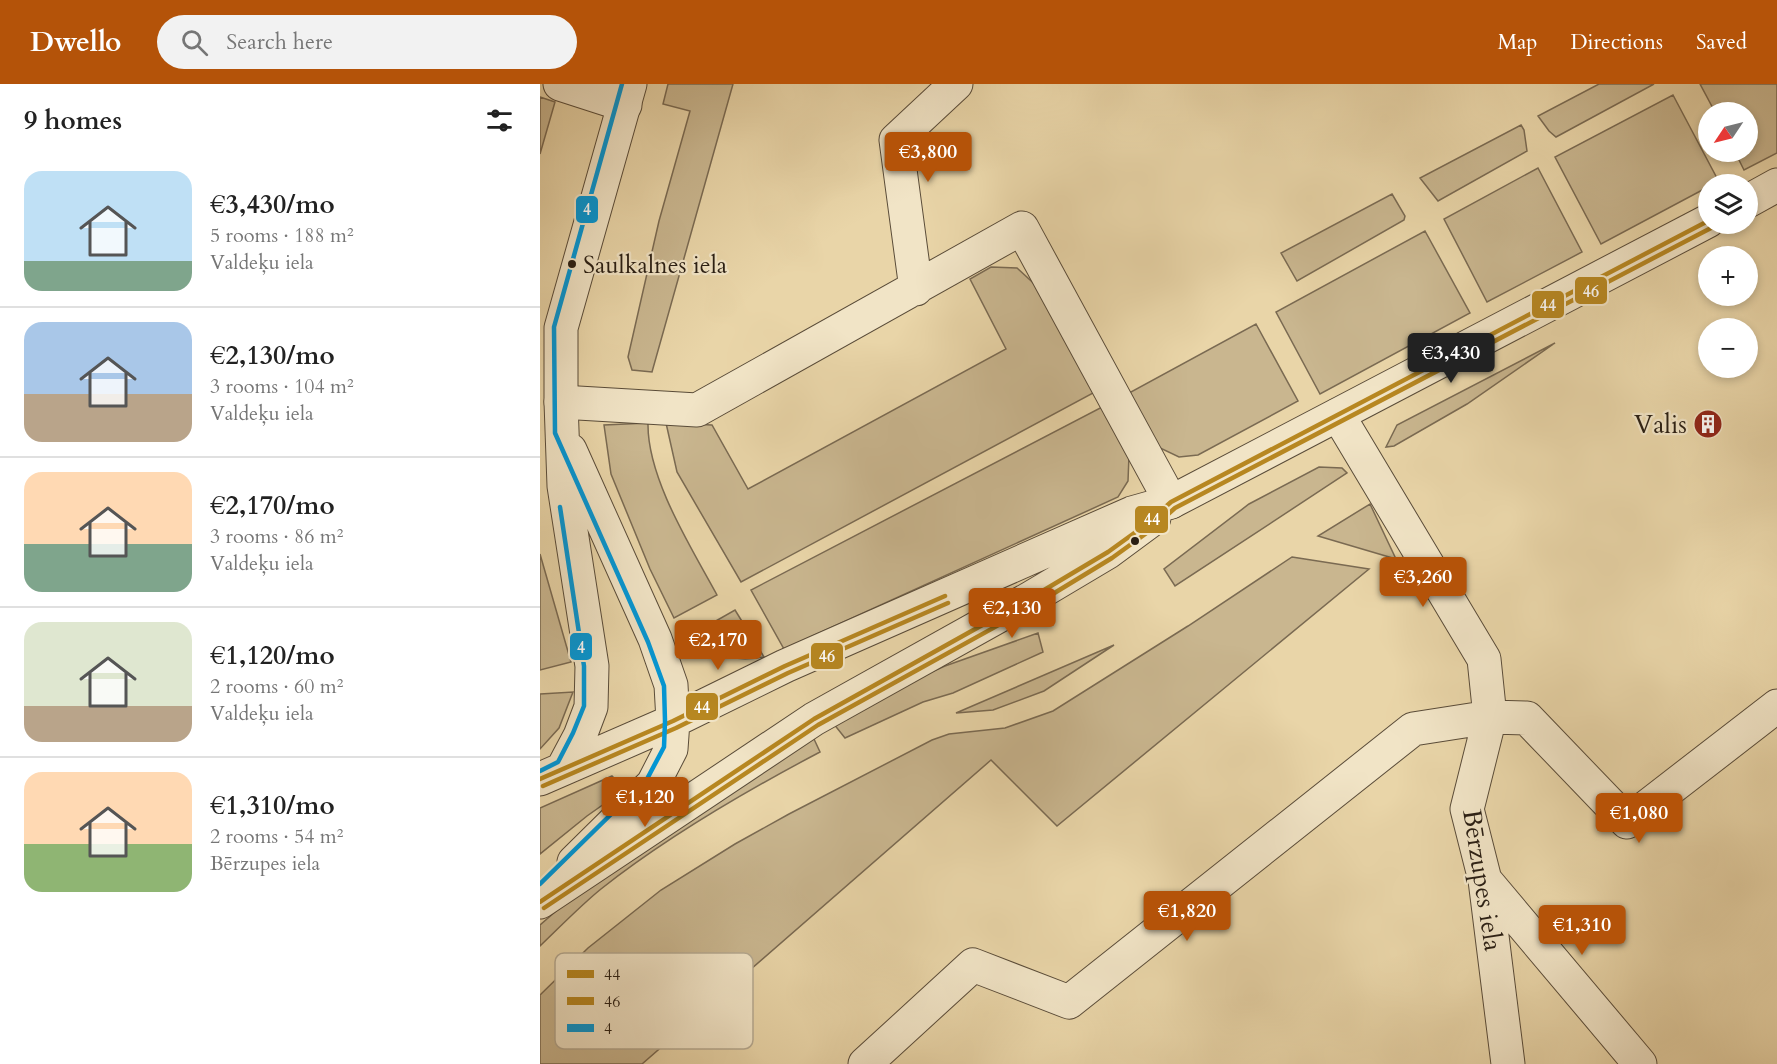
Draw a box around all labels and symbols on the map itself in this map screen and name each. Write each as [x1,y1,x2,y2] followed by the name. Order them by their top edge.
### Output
[1698,102,1758,162] north arrow
[879,132,977,183] pin: €3,800
[575,195,599,224] line badge: 4
[583,199,591,221] text: 4
[583,249,728,282] place label: Saulkalnes iela
[566,258,578,270] marker: Saulkalnes iela
[1574,276,1608,305] line badge: 46
[1583,281,1599,303] text: 46
[1531,290,1565,319] line badge: 44
[1540,295,1556,317] text: 44
[1402,333,1500,384] pin: €3,430
[1634,407,1687,442] place label: Valis
[1692,408,1724,440] building icon: Valis
[1134,505,1169,534] line badge: 44
[1144,509,1160,531] text: 44
[1129,535,1141,547] unlabelled marker
[1374,557,1472,608] pin: €3,260
[963,588,1061,639] pin: €2,130
[669,620,767,671] pin: €2,170
[569,632,593,661] line badge: 4
[577,637,585,659] text: 4
[810,642,844,670] line badge: 46
[819,646,835,668] text: 46
[685,692,719,721] line badge: 44
[694,697,710,719] text: 44
[596,777,694,828] pin: €1,120
[1590,793,1688,844] pin: €1,080
[1454,807,1511,954] street label: Bērzupes iela
[1138,891,1236,942] pin: €1,820
[1533,905,1631,956] pin: €1,310
[555,953,753,1049] legend
[604,964,620,986] text: 44
[604,991,620,1013] text: 46
[604,1018,612,1040] text: 4

